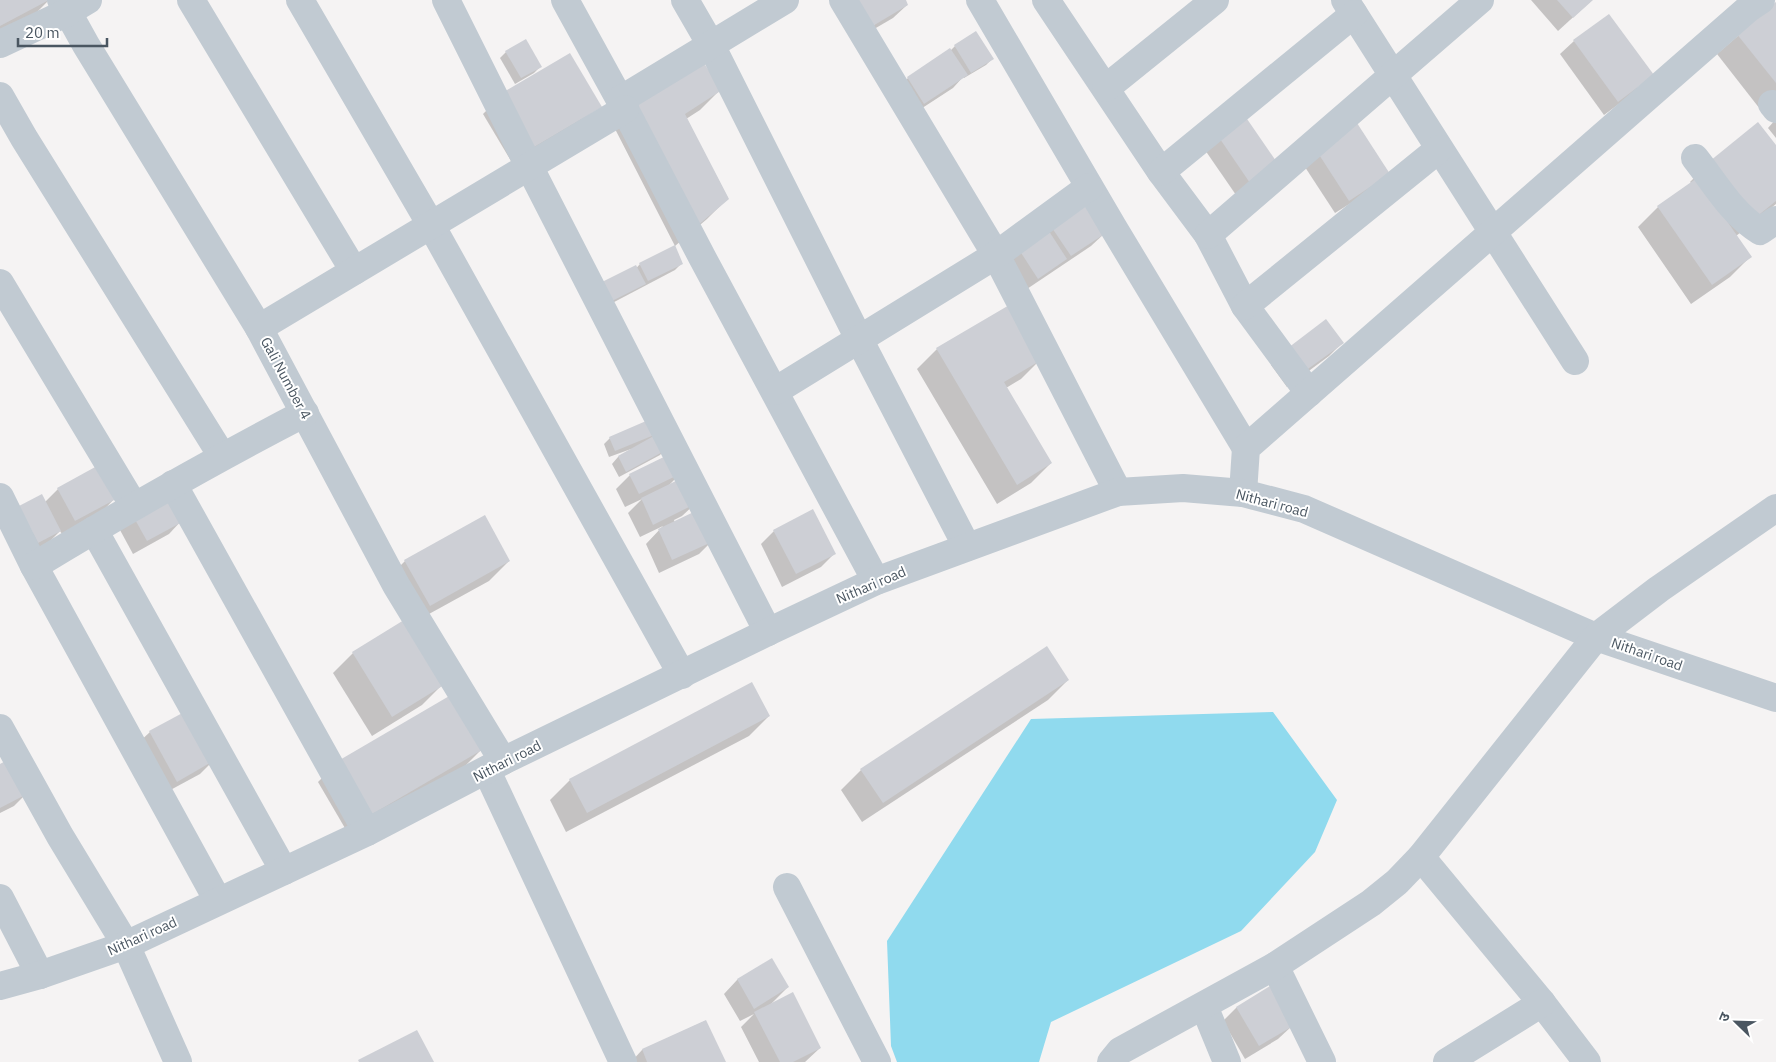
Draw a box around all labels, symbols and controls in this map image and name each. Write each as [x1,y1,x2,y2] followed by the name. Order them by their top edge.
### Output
[18,15,106,47] scale bar
[25,23,60,42] text: 20 m
[257,334,315,422] street label: Gali Number 4
[1234,485,1310,521] street label: Nithari road
[833,562,909,608] street label: Nithari road
[1609,633,1685,675] street label: Nithari road
[470,736,544,786] street label: Nithari road
[104,913,180,959] street label: Nithari road
[1711,997,1761,1047] north arrow
[1714,1009,1734,1024] text: उ

